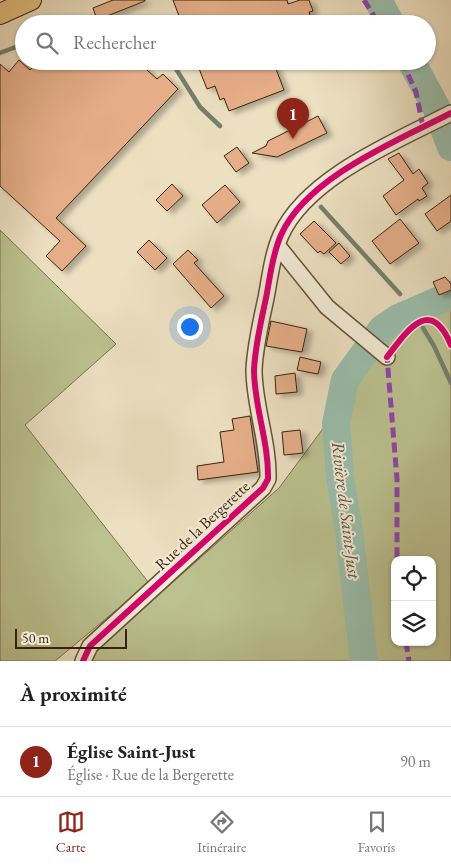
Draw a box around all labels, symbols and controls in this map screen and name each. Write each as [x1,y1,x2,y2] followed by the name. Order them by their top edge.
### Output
[15,15,436,70] search box
[33,29,61,57] icon: search
[73,30,156,55] text: Rechercher
[277,98,309,139] pin: 1
[177,314,203,340] your location
[327,440,366,580] water label: Rivière de Saint-Just
[150,476,254,575] street label: Rue de la Bergerette
[391,556,436,646] map controls
[391,556,436,601] button: locate
[391,601,436,646] button: layers
[15,626,128,649] scale bar
[22,629,49,647] text: 50 m
[20,680,127,707] text: À proximité
[67,739,196,764] text: Église Saint-Just
[32,751,40,772] text: 1
[400,751,431,772] text: 90 m
[67,764,234,785] text: Église · Rue de la Bergerette
[56,808,86,856] tab: Carte
[197,808,246,856] tab: Itinéraire
[358,808,395,856] tab: Favoris

